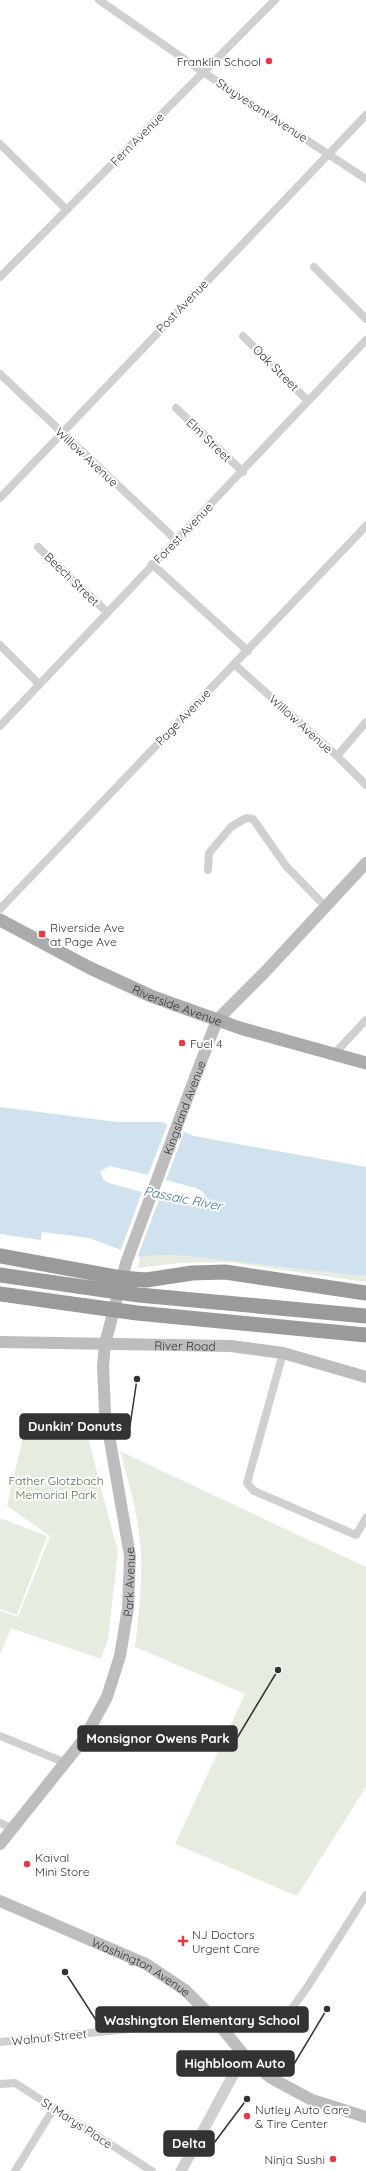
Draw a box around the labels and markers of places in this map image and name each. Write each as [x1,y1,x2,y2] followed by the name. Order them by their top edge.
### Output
[177,54,261,69] place label: Franklin School
[264,56,274,66] marker: Franklin School
[50,920,125,949] place label: Riverside Ave at Page Ave
[37,929,47,939] marker: Riverside Ave at Page Ave
[190,1036,223,1051] place label: Fuel 4
[177,1038,187,1048] marker: Fuel 4
[20,1414,130,1439] callout: Dunkin' Donuts
[78,1726,237,1751] callout: Monsignor Owens Park
[35,1850,90,1879] place label: Kaival Mini Store
[22,1859,32,1869] marker: Kaival Mini Store
[192,1927,260,1956] place label: NJ Doctors Urgent Care
[177,1935,189,1947] marker: NJ Doctors Urgent Care
[96,2007,308,2032] callout: Washington Elementary School
[177,2051,294,2076] callout: Highbloom Auto
[255,2102,350,2131] place label: Nutley Auto Care & Tire Center
[242,2111,252,2121] marker: Nutley Auto Care & Tire Center
[164,2131,214,2156] callout: Delta
[264,2152,325,2167] place label: Ninja Sushi
[328,2154,338,2164] marker: Ninja Sushi

